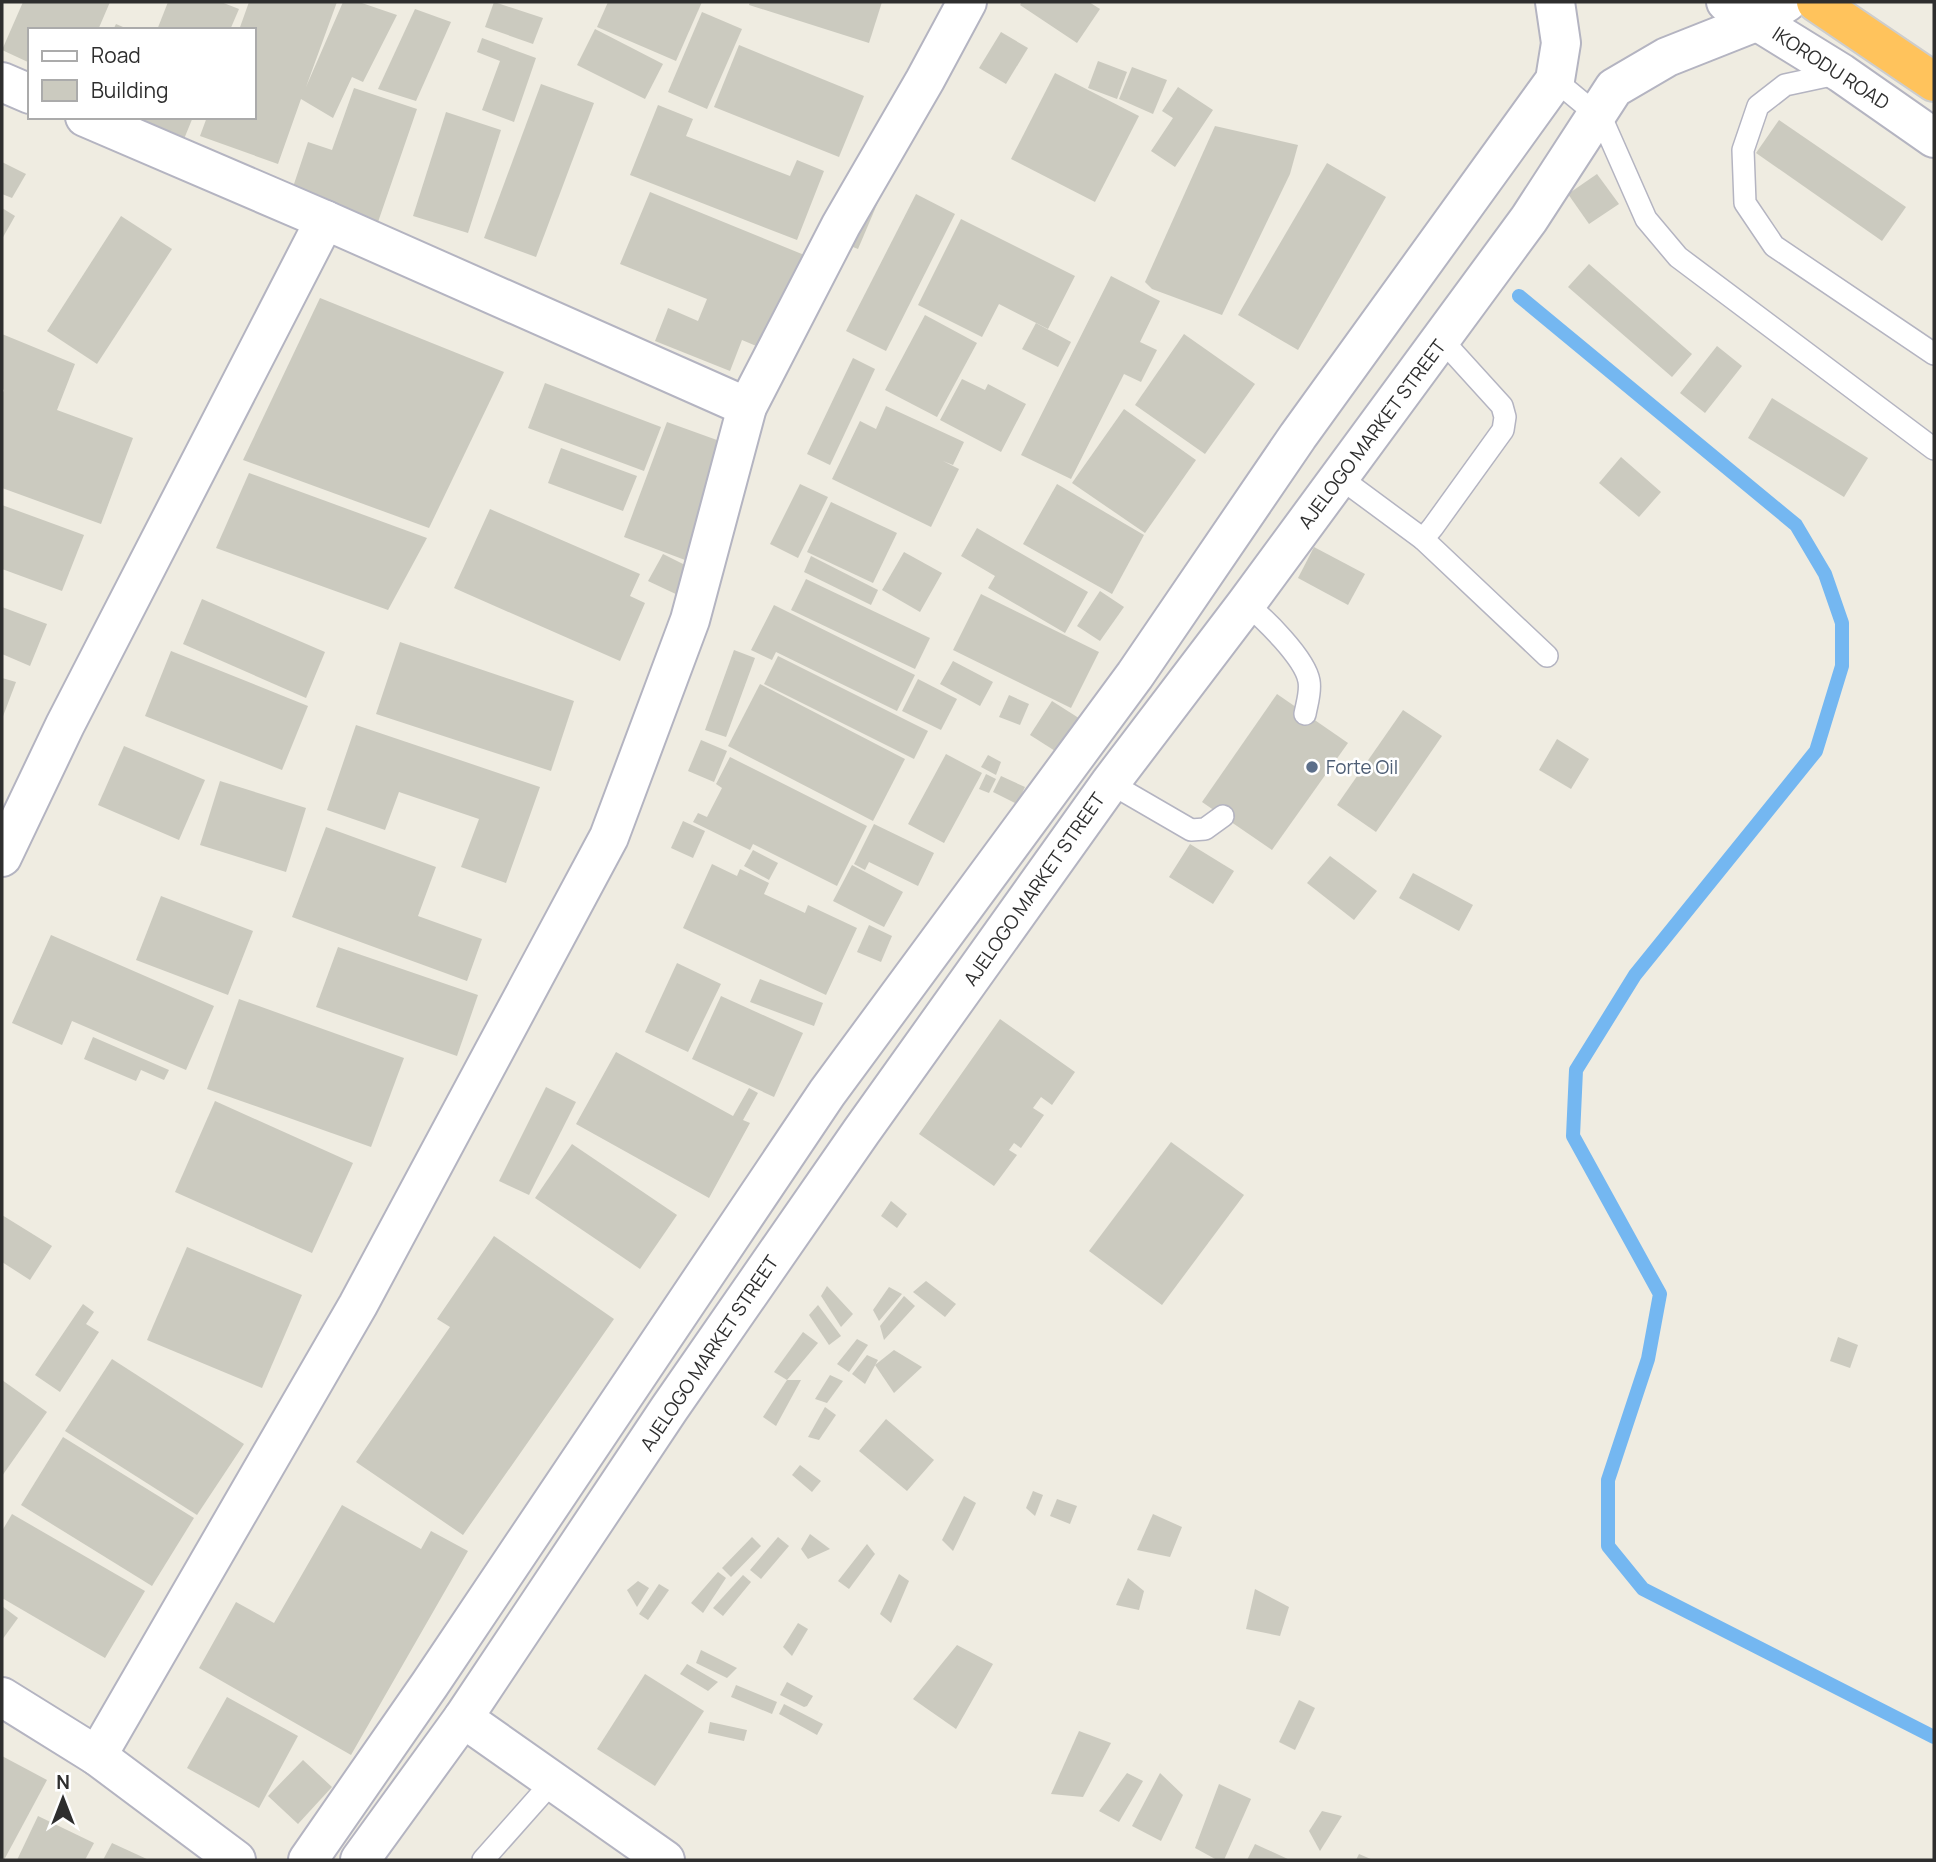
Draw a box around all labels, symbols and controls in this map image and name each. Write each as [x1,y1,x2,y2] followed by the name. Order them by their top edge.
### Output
[1767,20,1895,116] street label: IKORODU ROAD
[28,28,256,119] legend
[91,41,141,69] text: Road
[91,76,168,104] text: Building
[1292,334,1452,534] street label: AJELOGO MARKET STREET
[1326,754,1398,780] place label: Forte Oil
[1304,759,1320,775] marker: Forte Oil
[957,787,1111,991] street label: AJELOGO MARKET STREET
[634,1250,785,1456] street label: AJELOGO MARKET STREET
[28,1764,98,1834] north arrow
[56,1769,70,1795] text: N

